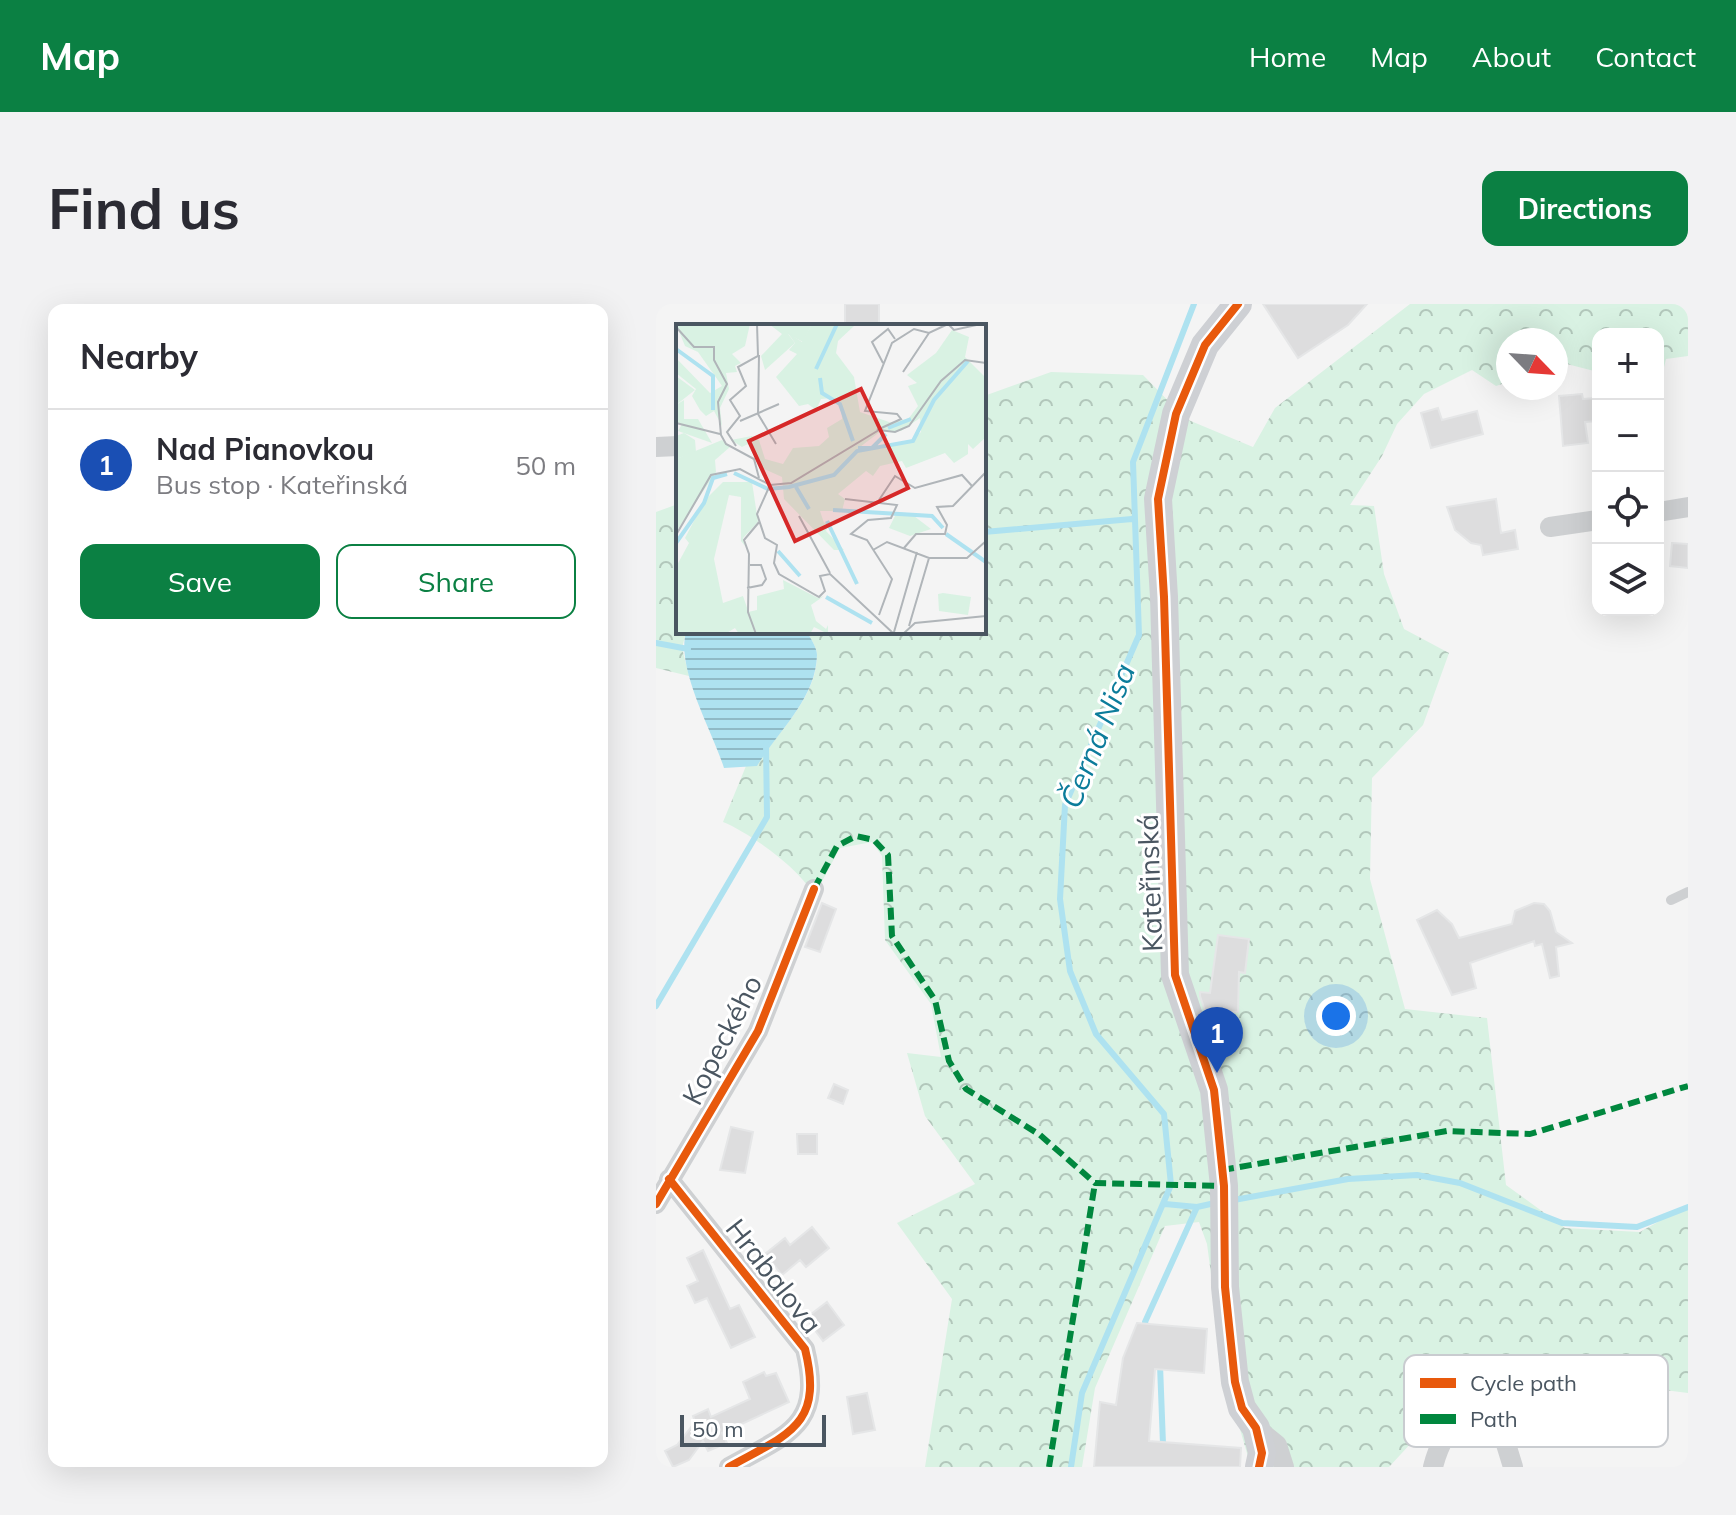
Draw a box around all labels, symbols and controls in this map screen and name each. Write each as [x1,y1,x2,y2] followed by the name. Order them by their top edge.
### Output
[40,32,120,80] text: Map
[1249,39,1326,74] text: Home
[1370,39,1428,74] text: Map
[1472,39,1551,74] text: About
[1595,39,1696,74] text: Contact
[1482,171,1688,246] button: Directions
[48,173,240,243] text: Find us
[676,324,986,634] inset map
[1496,328,1568,400] north arrow
[1592,328,1664,616] map controls
[1592,328,1664,400] button: +
[80,335,198,378] text: Nearby
[1592,400,1664,472] button: −
[156,430,374,468] text: Nad Pianovkou
[98,449,114,482] text: 1
[515,449,576,482] text: 50 m
[156,468,408,501] text: Bus stop · Kateřinská
[1592,472,1664,544] button: locate
[80,544,320,619] button: Save
[336,544,576,619] button: Share
[1592,544,1664,616] button: layers
[1051,658,1143,813] water label: Černá Nisa
[1130,814,1169,952] street label: Kateřinská
[674,969,769,1111] street label: Kopeckého
[1316,996,1356,1036] your location
[1191,1007,1243,1073] pin: 1
[719,1211,830,1340] street label: Hrabalova
[1404,1355,1668,1447] legend
[1470,1369,1577,1397] text: Cycle path
[1470,1405,1518,1433] text: Path
[680,1411,826,1447] scale bar
[692,1415,743,1443] text: 50 m

